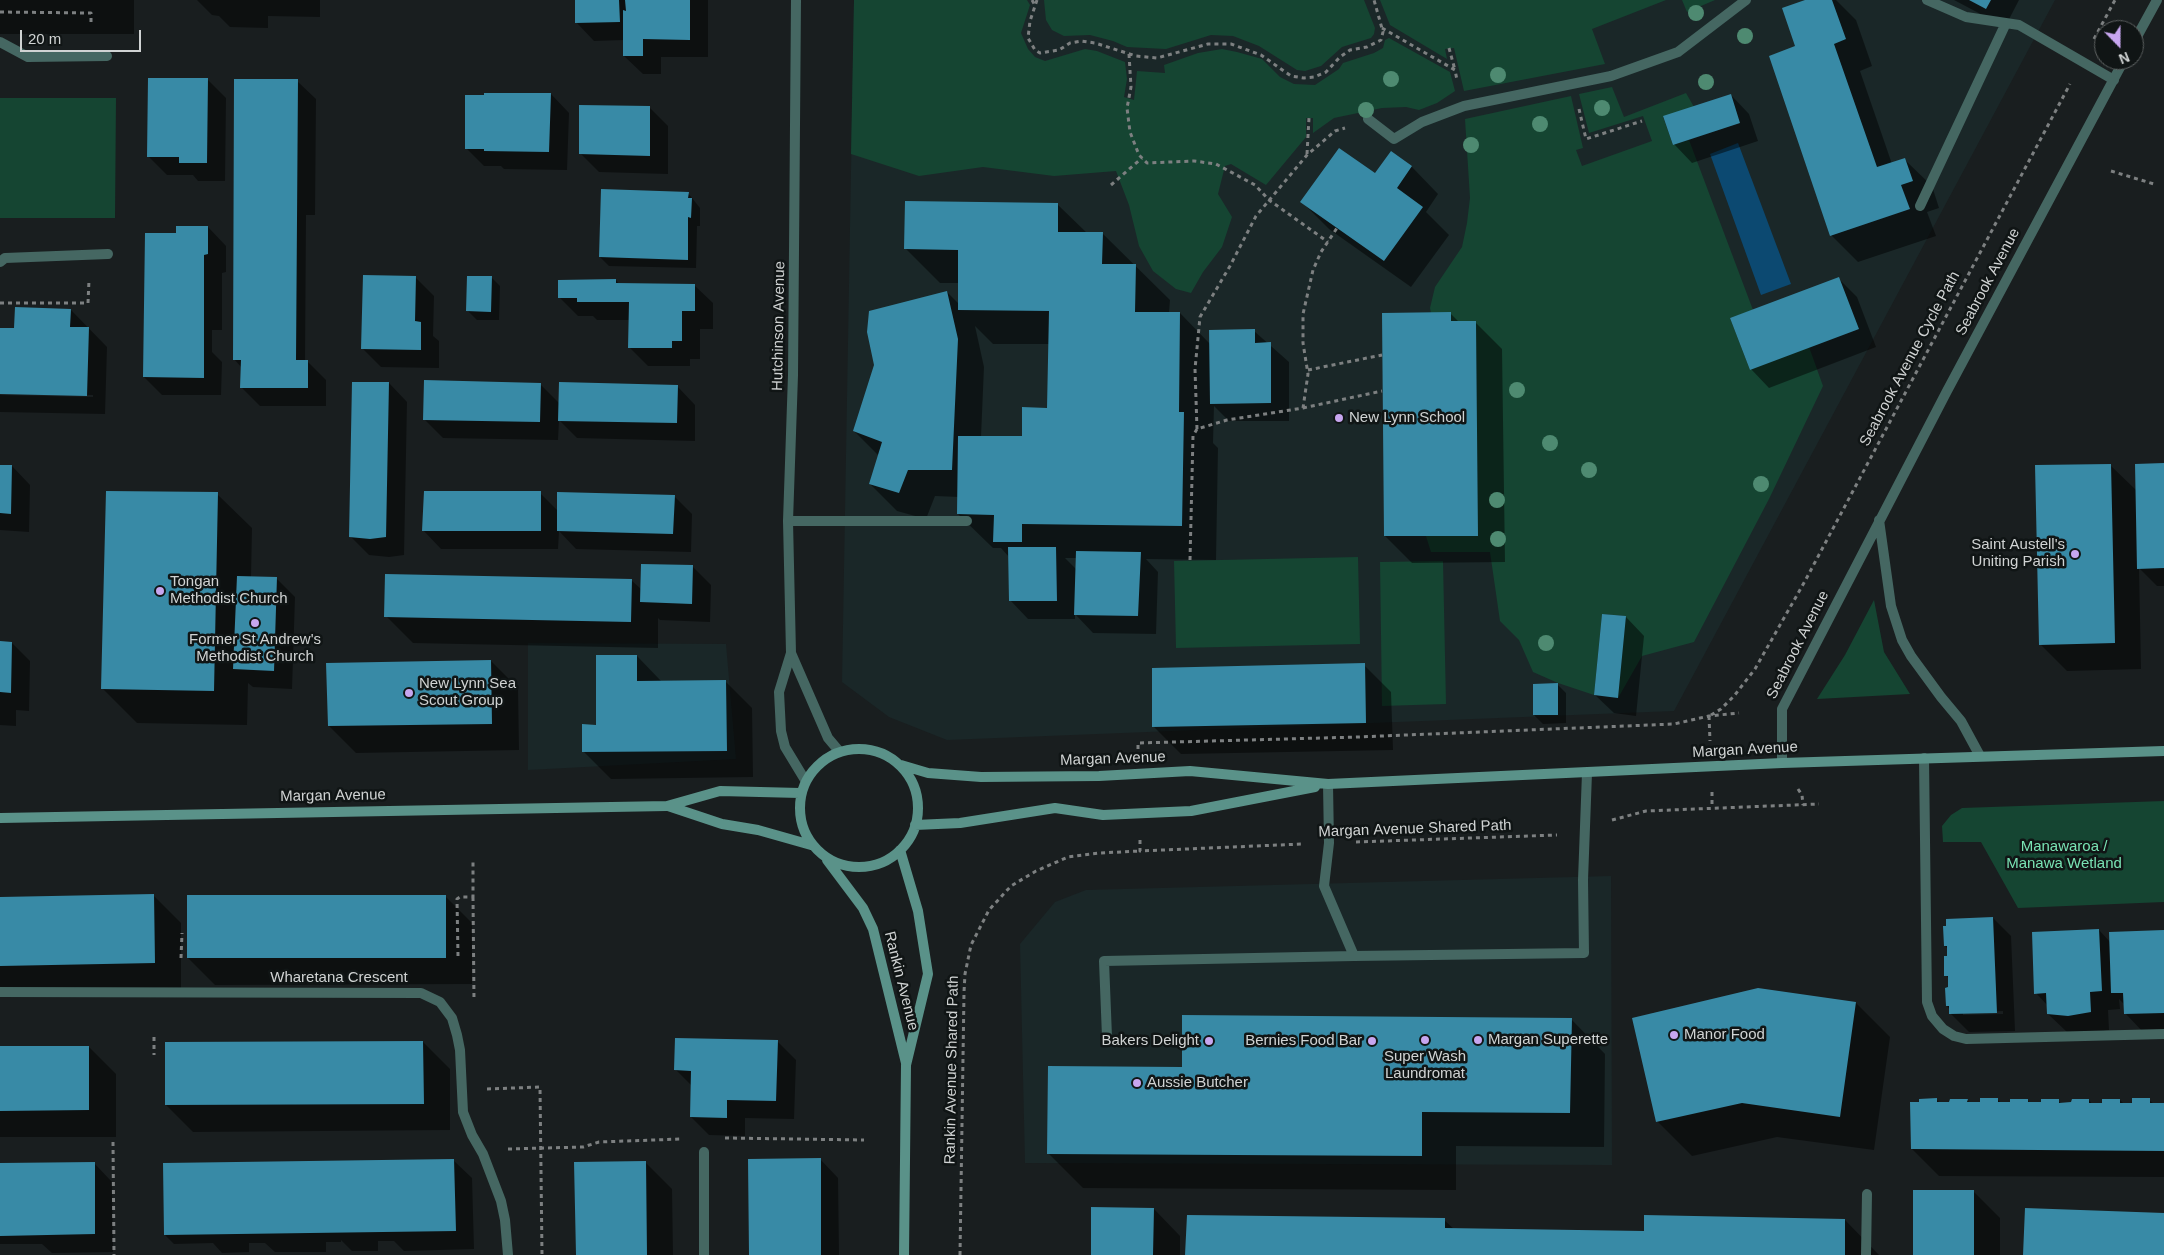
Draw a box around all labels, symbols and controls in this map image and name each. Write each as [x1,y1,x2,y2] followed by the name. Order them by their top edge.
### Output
[22,20,144,52] scale bar
[2094,20,2144,70] north arrow
[28,30,61,47] text: 20 m
[2117,49,2132,67] text: N
[1952,225,2024,339] street label: Seabrook Avenue
[769,261,789,391] street label: Hutchinson Avenue
[1856,268,1964,450] street label: Seabrook Avenue Cycle Path
[1349,409,1465,427] place label: New Lynn School
[1333,412,1345,424] marker: New Lynn School
[1971,536,2065,571] place label: Saint Austell's Uniting Parish
[2069,548,2081,560] marker: Saint Austell's Uniting Parish
[170,573,288,608] place label: Tongan Methodist Church
[154,585,166,597] marker: Tongan Methodist Church
[1763,588,1833,702] street label: Seabrook Avenue
[249,617,261,629] marker: Former St Andrew's Methodist Church
[189,631,321,666] place label: Former St Andrew's Methodist Church
[419,675,516,710] place label: New Lynn Sea Scout Group
[403,687,415,699] marker: New Lynn Sea Scout Group
[1692,738,1798,762] street label: Margan Avenue
[1060,748,1166,770] street label: Margan Avenue
[280,786,386,806] street label: Margan Avenue
[1318,817,1512,841] street label: Margan Avenue Shared Path
[2006,838,2122,873] park label: Manawaroa / Manawa Wetland
[880,930,922,1032] street label: Rankin Avenue
[270,969,408,987] street label: Wharetana Crescent
[941,975,963,1165] street label: Rankin Avenue Shared Path
[1684,1026,1765,1044] place label: Manor Food
[1668,1029,1680,1041] marker: Manor Food
[1488,1031,1608,1049] place label: Margan Superette
[1101,1032,1199,1050] place label: Bakers Delight
[1245,1032,1362,1050] place label: Bernies Food Bar
[1419,1034,1431,1046] marker: Super Wash Laundromat
[1472,1034,1484,1046] marker: Margan Superette
[1203,1035,1215,1047] marker: Bakers Delight
[1366,1035,1378,1047] marker: Bernies Food Bar
[1384,1048,1466,1083] place label: Super Wash Laundromat
[1147,1074,1248,1092] place label: Aussie Butcher
[1131,1077,1143,1089] marker: Aussie Butcher

